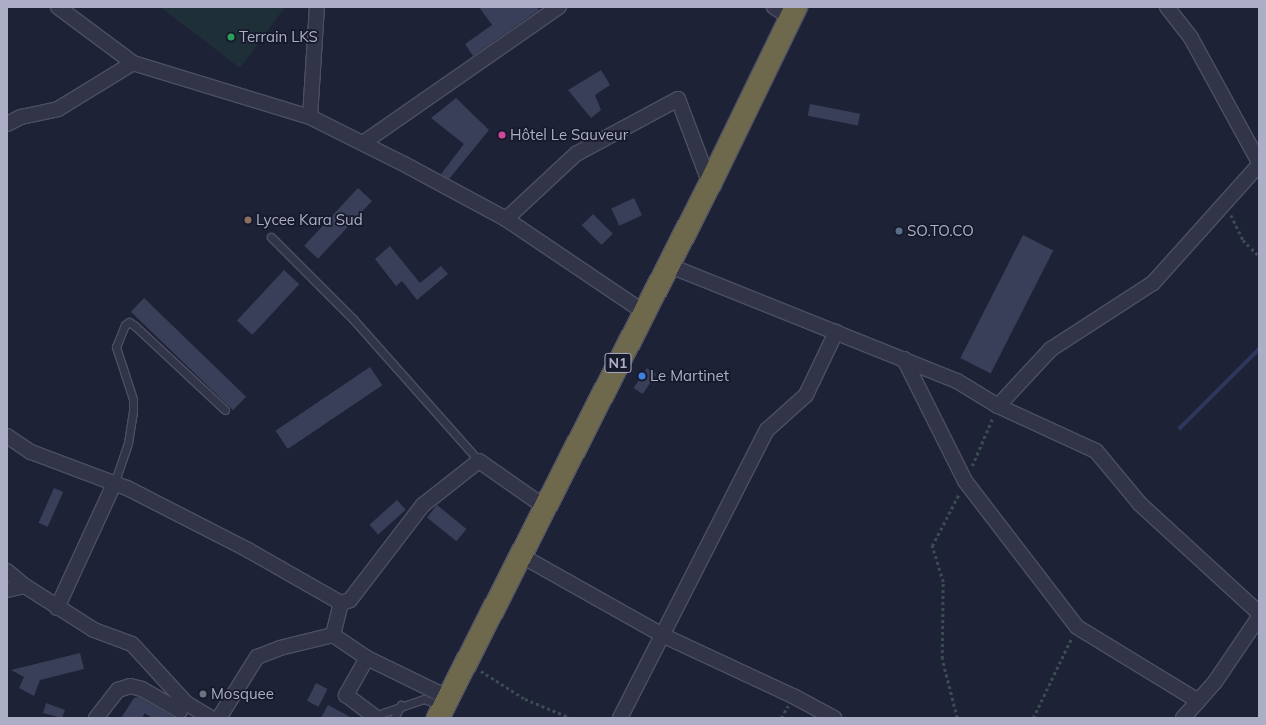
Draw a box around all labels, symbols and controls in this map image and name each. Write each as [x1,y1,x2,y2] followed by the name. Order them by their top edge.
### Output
[239,28,318,46] place label: Terrain LKS
[226,32,236,42] marker: Terrain LKS
[510,126,628,144] place label: Hôtel Le Sauveur
[497,130,507,140] marker: Hôtel Le Sauveur
[256,211,363,229] place label: Lycee Kara Sud
[243,215,253,225] marker: Lycee Kara Sud
[907,222,974,240] place label: SO.TO.CO
[894,226,904,236] marker: SO.TO.CO
[604,351,632,375] road number: N1
[650,367,729,385] place label: Le Martinet
[637,371,647,381] marker: Le Martinet
[211,685,274,703] place label: Mosquee
[198,689,208,699] marker: Mosquee

